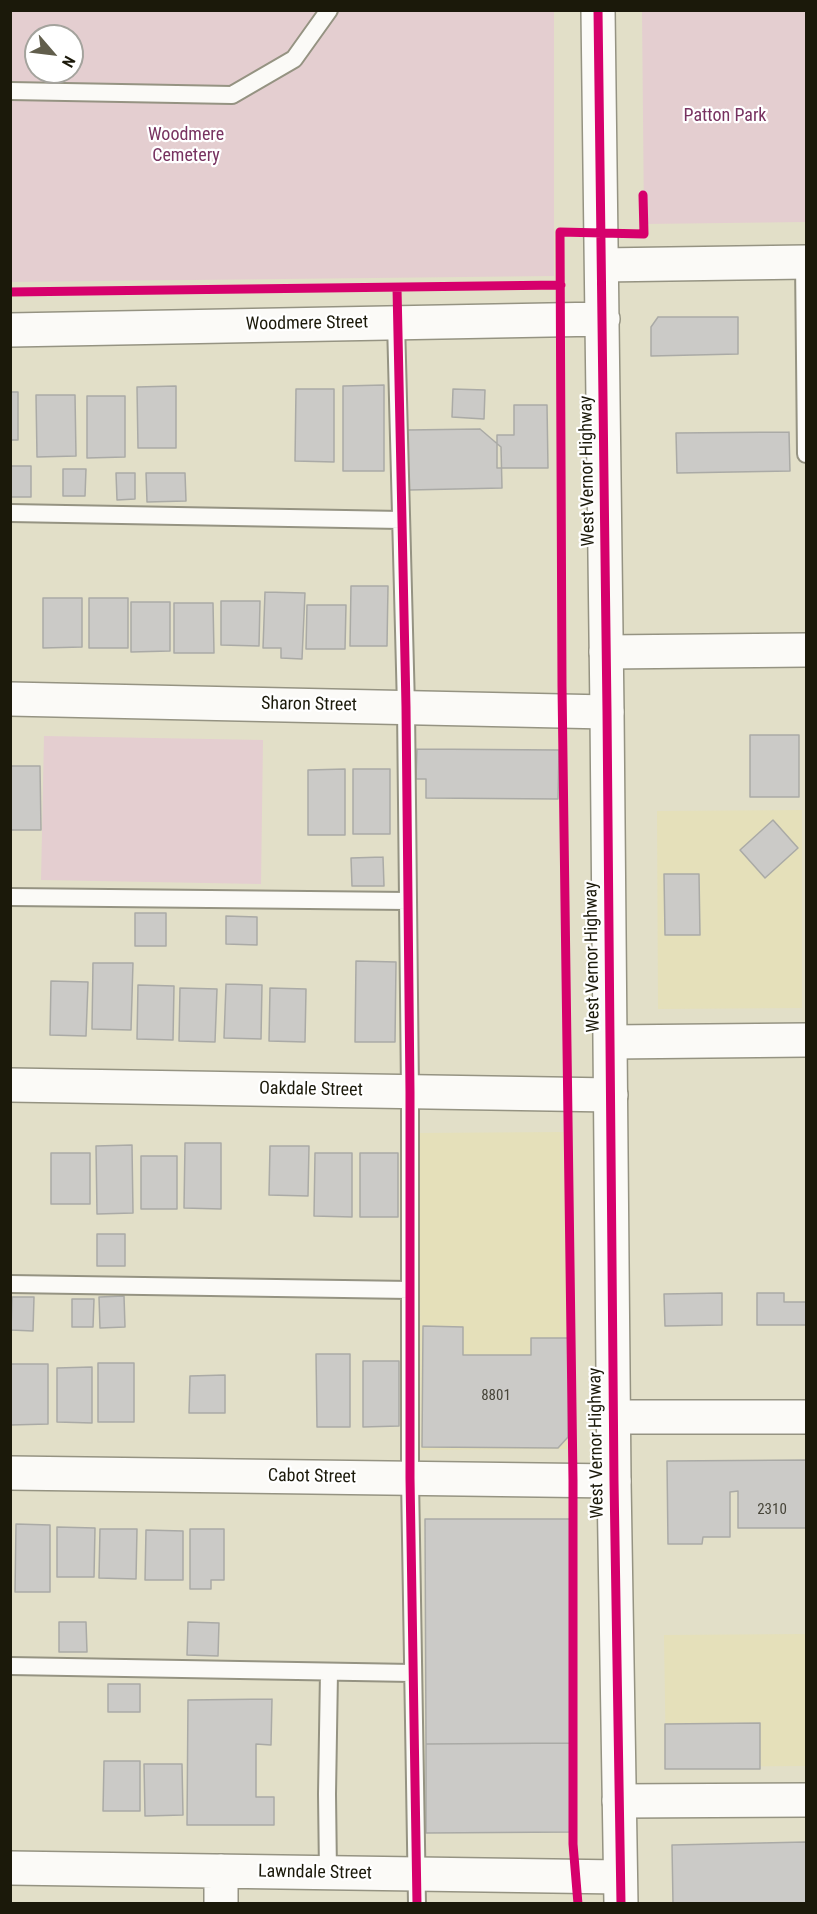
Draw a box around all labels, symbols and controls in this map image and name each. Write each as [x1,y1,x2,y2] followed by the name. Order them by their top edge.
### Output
[24,24,84,84] north arrow
[58,53,79,71] text: N
[684,105,766,127] park label: Patton Park
[148,124,224,166] park label: Woodmere Cemetery
[246,312,368,336] street label: Woodmere Street
[576,395,600,547] street label: West Vernor Highway
[261,693,357,717] street label: Sharon Street
[581,881,605,1033] street label: West Vernor Highway
[259,1078,363,1102] street label: Oakdale Street
[585,1367,609,1519] street label: West Vernor Highway
[481,1387,511,1405] house number: 8801
[268,1465,356,1489] street label: Cabot Street
[757,1501,787,1519] house number: 2310
[258,1861,372,1885] street label: Lawndale Street

